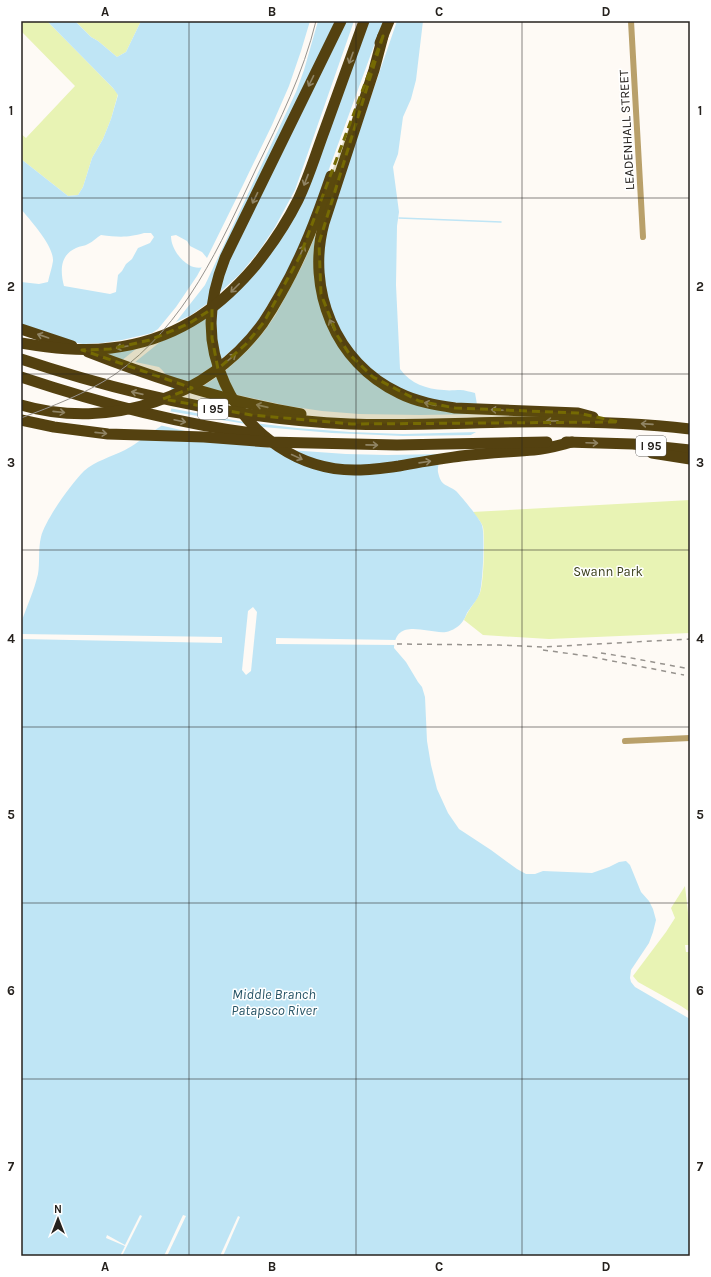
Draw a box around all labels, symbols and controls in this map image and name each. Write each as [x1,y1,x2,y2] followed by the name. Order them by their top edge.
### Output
[101,4,109,19] text: A
[268,4,276,19] text: B
[435,4,443,19] text: C
[602,4,611,19] text: D
[346,51,354,63] one-way arrow
[616,69,637,191] street label: LEADENHALL STREET
[307,75,314,87] one-way arrow
[9,103,13,118] text: 1
[698,103,702,118] text: 1
[302,173,310,185] one-way arrow
[251,192,258,204] one-way arrow
[299,245,307,257] one-way arrow
[7,279,15,294] text: 2
[696,279,704,294] text: 2
[230,283,240,293] one-way arrow
[328,320,335,332] one-way arrow
[37,331,49,339] one-way arrow
[116,343,129,351] one-way arrow
[226,354,237,363] one-way arrow
[131,389,144,397] one-way arrow
[198,399,228,419] road number: I 95
[424,399,437,407] one-way arrow
[256,402,269,410] one-way arrow
[491,406,504,413] one-way arrow
[52,408,65,416] one-way arrow
[173,417,186,425] one-way arrow
[546,417,559,425] one-way arrow
[641,421,654,428] one-way arrow
[94,430,107,437] one-way arrow
[636,436,666,456] road number: I 95
[585,439,598,446] one-way arrow
[365,441,378,449] one-way arrow
[291,454,303,461] one-way arrow
[7,455,15,470] text: 3
[696,455,704,470] text: 3
[418,458,431,466] one-way arrow
[573,564,643,579] park label: Swann Park
[7,631,15,646] text: 4
[696,631,704,646] text: 4
[7,807,15,822] text: 5
[696,807,704,822] text: 5
[7,983,15,998] text: 6
[696,983,704,998] text: 6
[231,986,318,1019] water label: Middle Branch Patapsco River
[8,1159,15,1174] text: 7
[697,1159,704,1174] text: 7
[38,1199,78,1239] north arrow
[54,1203,62,1216] text: N
[101,1259,109,1274] text: A
[268,1259,276,1274] text: B
[435,1259,443,1274] text: C
[602,1259,611,1274] text: D

